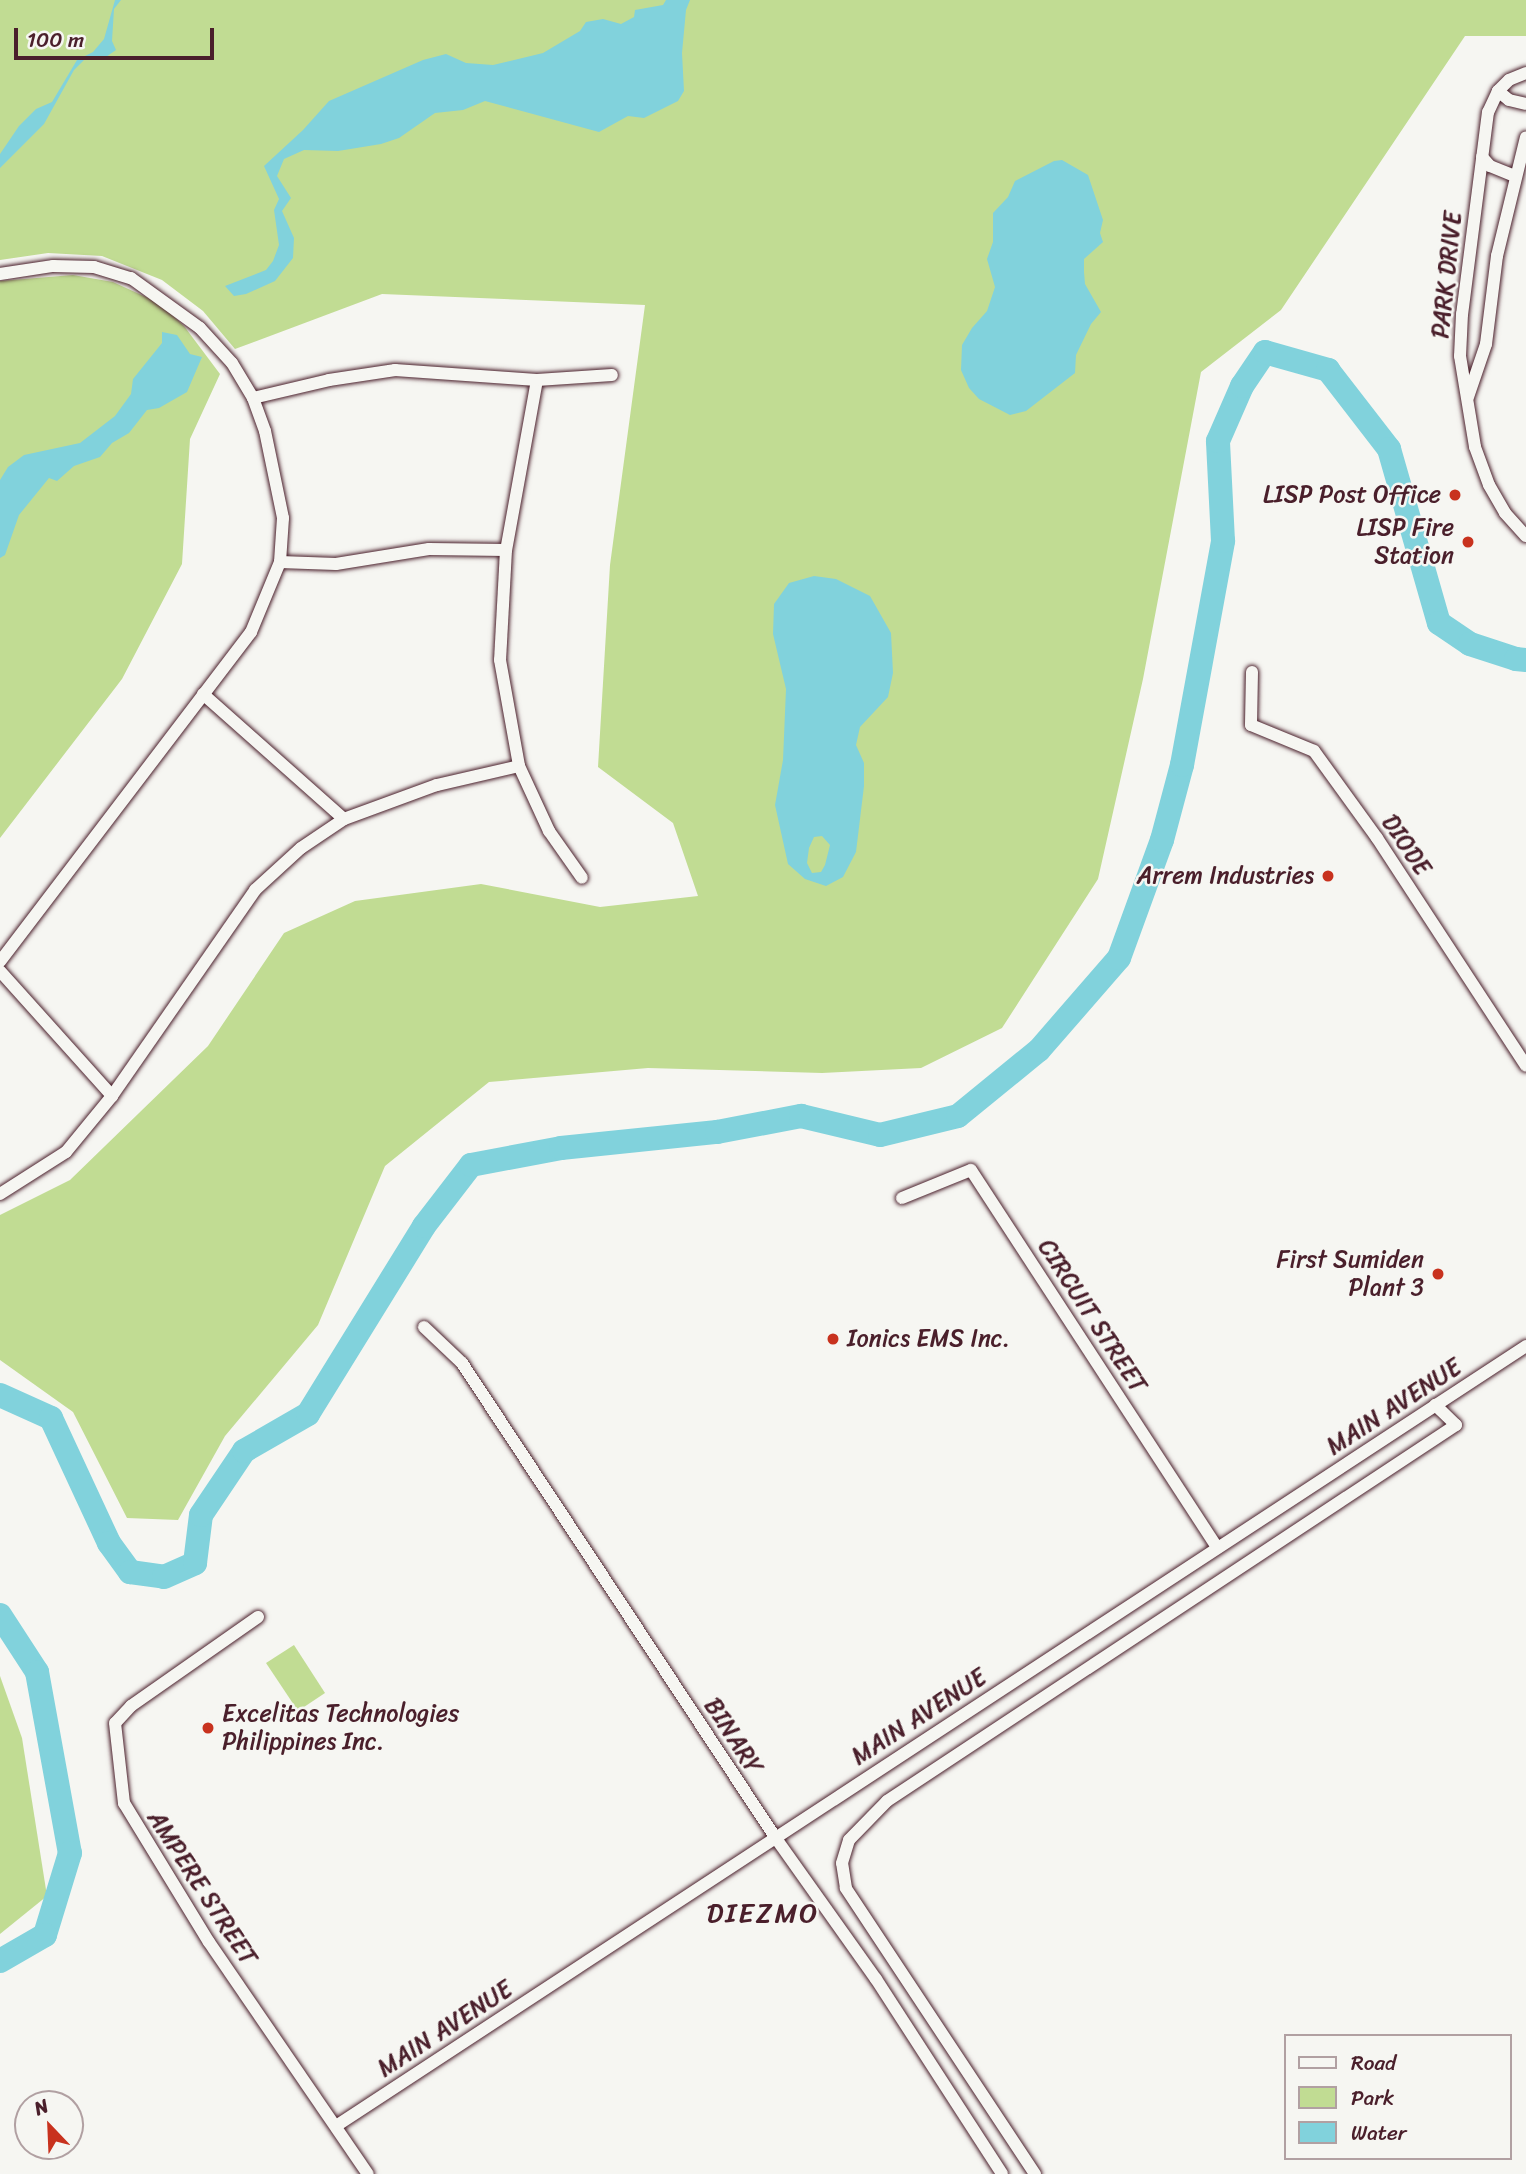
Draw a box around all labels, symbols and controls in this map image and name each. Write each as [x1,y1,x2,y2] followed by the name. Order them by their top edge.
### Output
[18,14,217,58] scale bar
[27,21,84,59] text: 100 m
[1426,209,1468,341] street label: PARK DRIVE
[1263,481,1441,509] place label: LISP Post Office
[1447,487,1463,503] marker: LISP Post Office
[1356,514,1454,570] place label: LISP Fire Station
[1460,534,1476,550] marker: LISP Fire Station
[1375,809,1437,881] street label: DIODE
[1135,862,1314,890] place label: Arrem Industries
[1320,868,1336,884] marker: Arrem Industries
[1031,1233,1153,1399] street label: CIRCUIT STREET
[1277,1246,1424,1302] place label: First Sumiden Plant 3
[1430,1266,1446,1282] marker: First Sumiden Plant 3
[847,1325,1012,1353] place label: Ionics EMS Inc.
[825,1331,841,1347] marker: Ionics EMS Inc.
[1321,1353,1467,1461] street label: MAIN AVENUE
[846,1663,992,1771] street label: MAIN AVENUE
[698,1693,768,1779] street label: BINARY
[222,1700,458,1756] place label: Excelitas Technologies Philippines Inc.
[200,1720,216,1736] marker: Excelitas Technologies Philippines Inc.
[141,1805,263,1971] street label: AMPERE STREET
[708,1896,818,1930] district label: DIEZMO
[372,1975,518,2083] street label: MAIN AVENUE
[1284,2034,1512,2160] legend
[1351,2044,1396,2082] text: Road
[1351,2079,1394,2117] text: Park
[29,2089,54,2125] text: N
[14,2090,84,2160] north arrow
[1351,2114,1406,2152] text: Water

